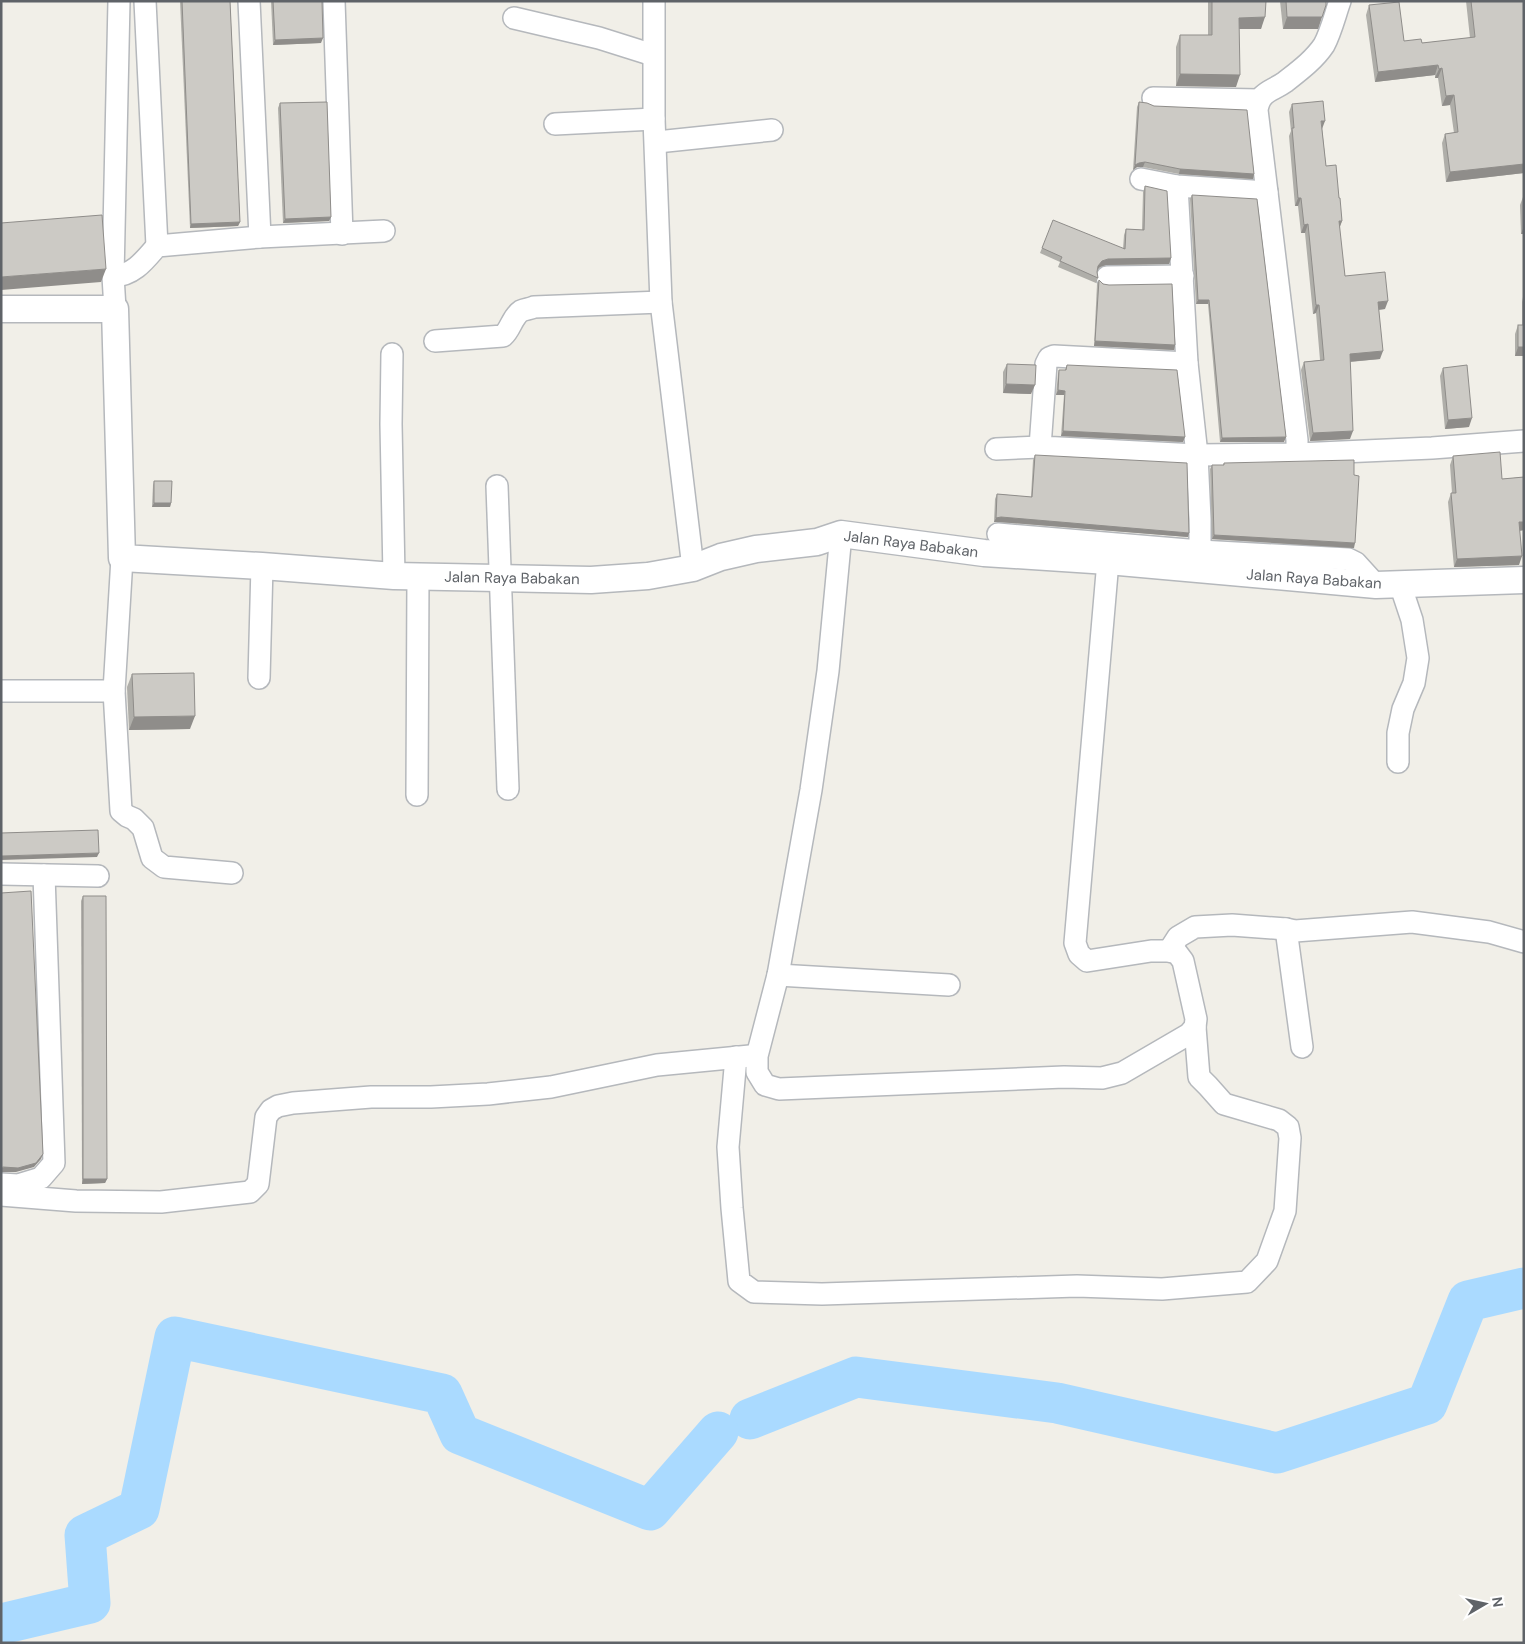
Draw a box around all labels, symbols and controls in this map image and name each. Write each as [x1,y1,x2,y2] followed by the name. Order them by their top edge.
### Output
[843,526,979,562] street label: Jalan Raya Babakan
[1246,564,1382,594] street label: Jalan Raya Babakan
[444,567,580,589] street label: Jalan Raya Babakan
[1460,1579,1510,1629] north arrow
[1488,1596,1508,1608] text: N

